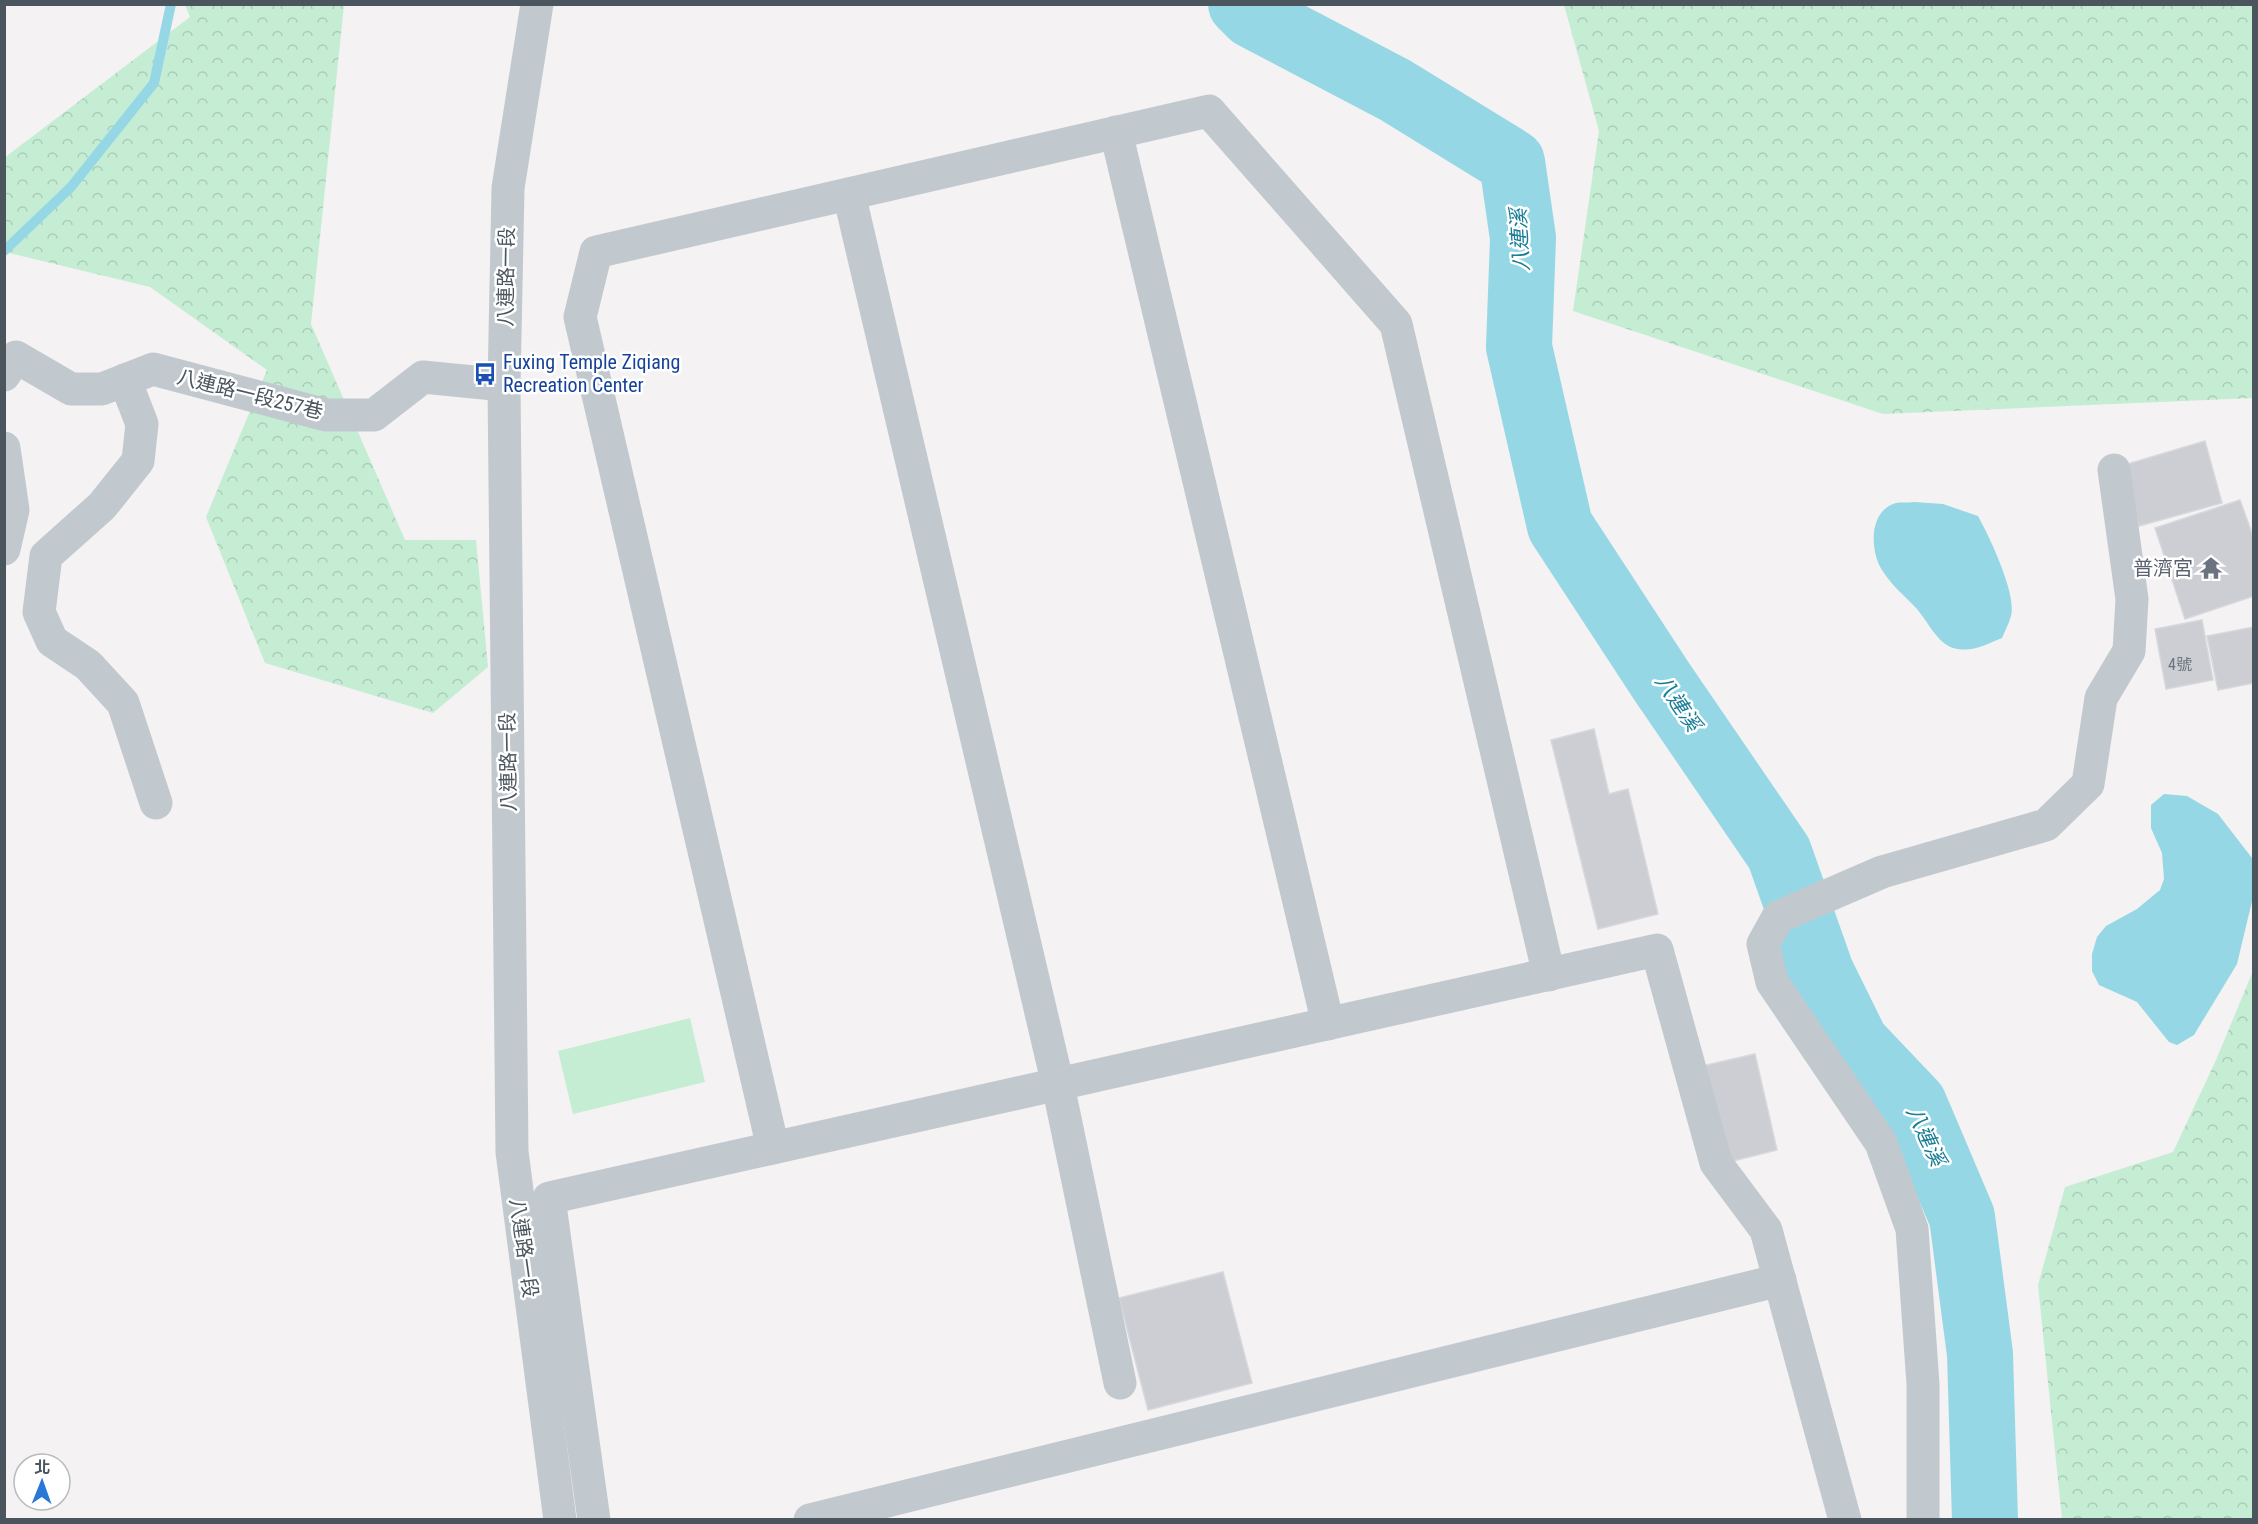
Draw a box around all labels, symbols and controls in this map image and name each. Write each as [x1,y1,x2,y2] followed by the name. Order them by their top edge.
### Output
[1506,205,1534,272] water label: 八連溪
[493,227,519,327] street label: 八連路一段
[503,350,680,397] place label: Fuxing Temple Ziqiang Recreation Center
[472,361,498,387] bus stop icon: Fuxing Temple Ziqiang Recreation Center
[175,364,325,424] street label: 八連路一段257巷
[2198,555,2224,581] temple icon: 普濟宮
[2133,556,2193,580] place label: 普濟宮
[2168,655,2192,674] house number: 4號
[1650,670,1707,738] water label: 八連溪
[495,712,521,812] street label: 八連路一段
[1902,1102,1951,1172] water label: 八連溪
[505,1197,543,1299] street label: 八連路一段
[12,1452,72,1512] north arrow
[34,1458,50,1477] text: 北

